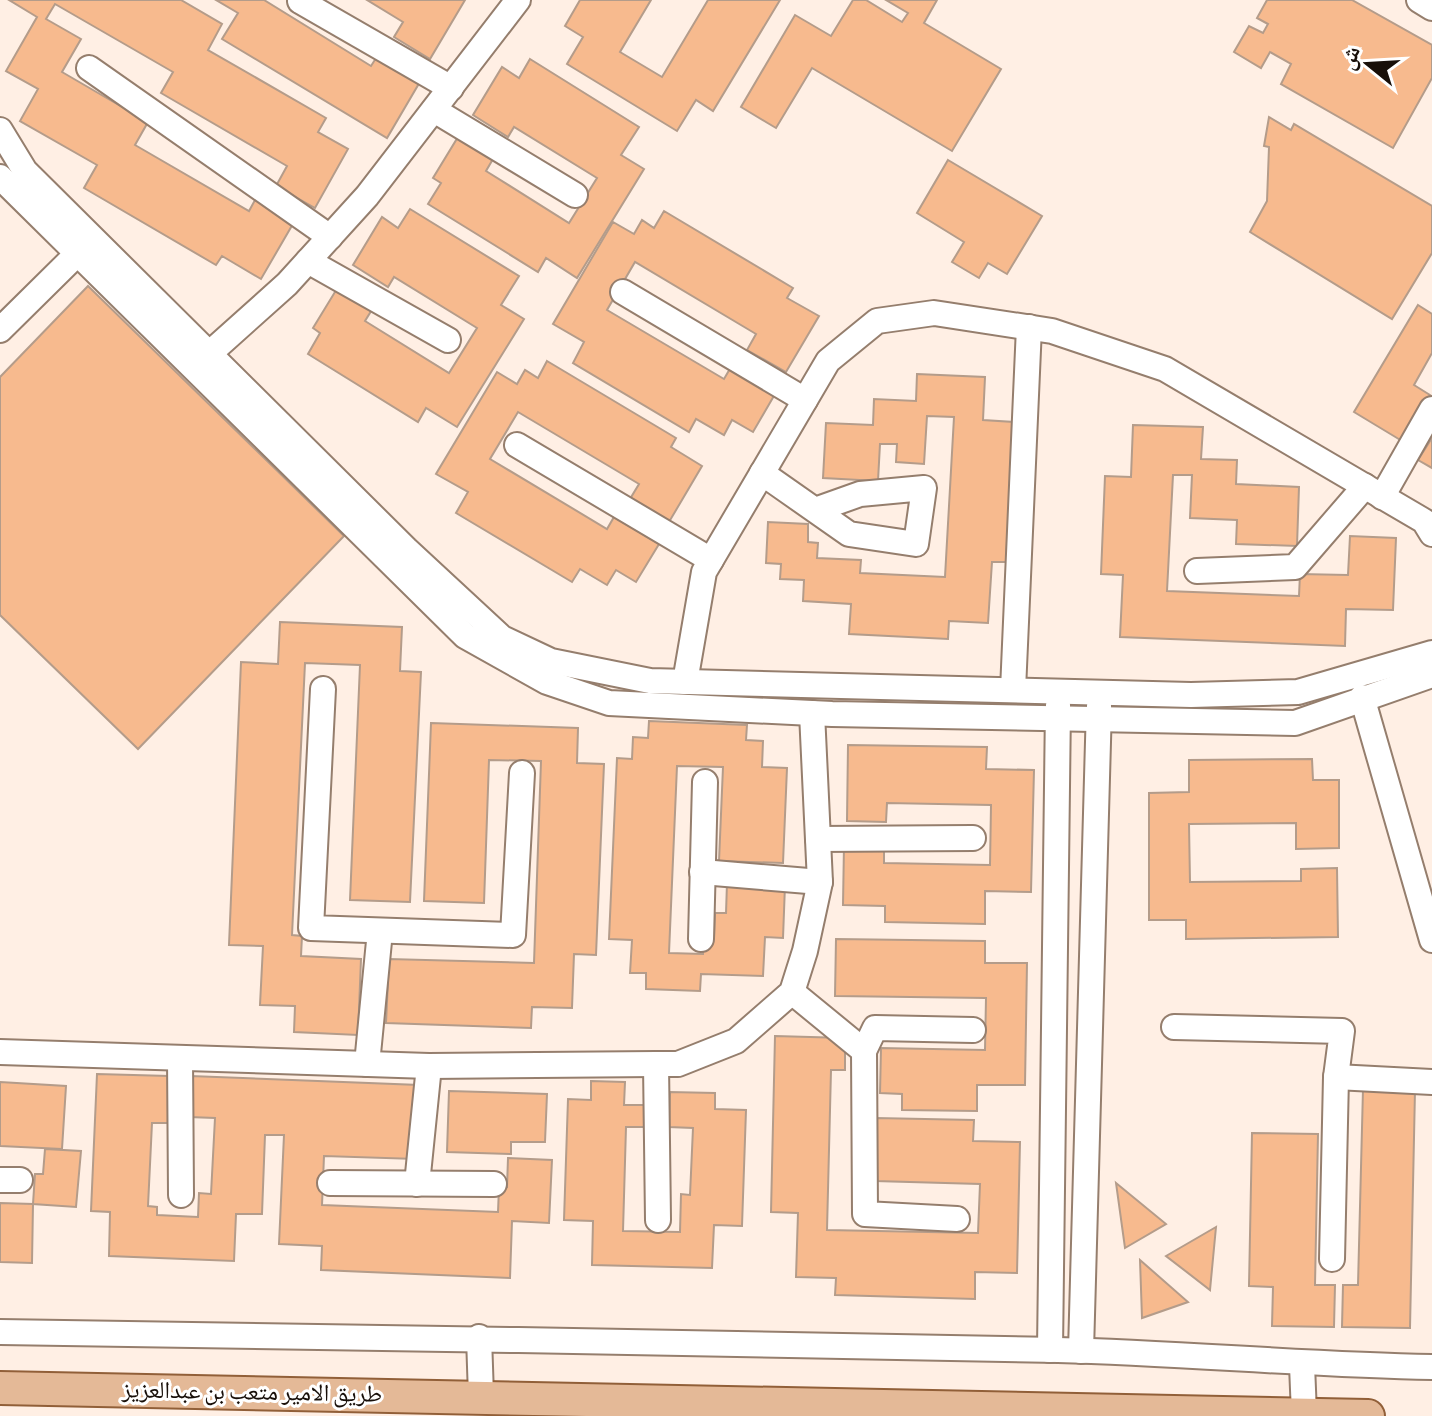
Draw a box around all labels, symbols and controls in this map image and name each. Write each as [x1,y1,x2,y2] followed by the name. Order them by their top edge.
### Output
[1328,24,1408,104] north arrow
[1334,43,1367,74] text: ش
[121,1375,382,1409] street label: طريق الامير متعب بن عبدالعزيز

